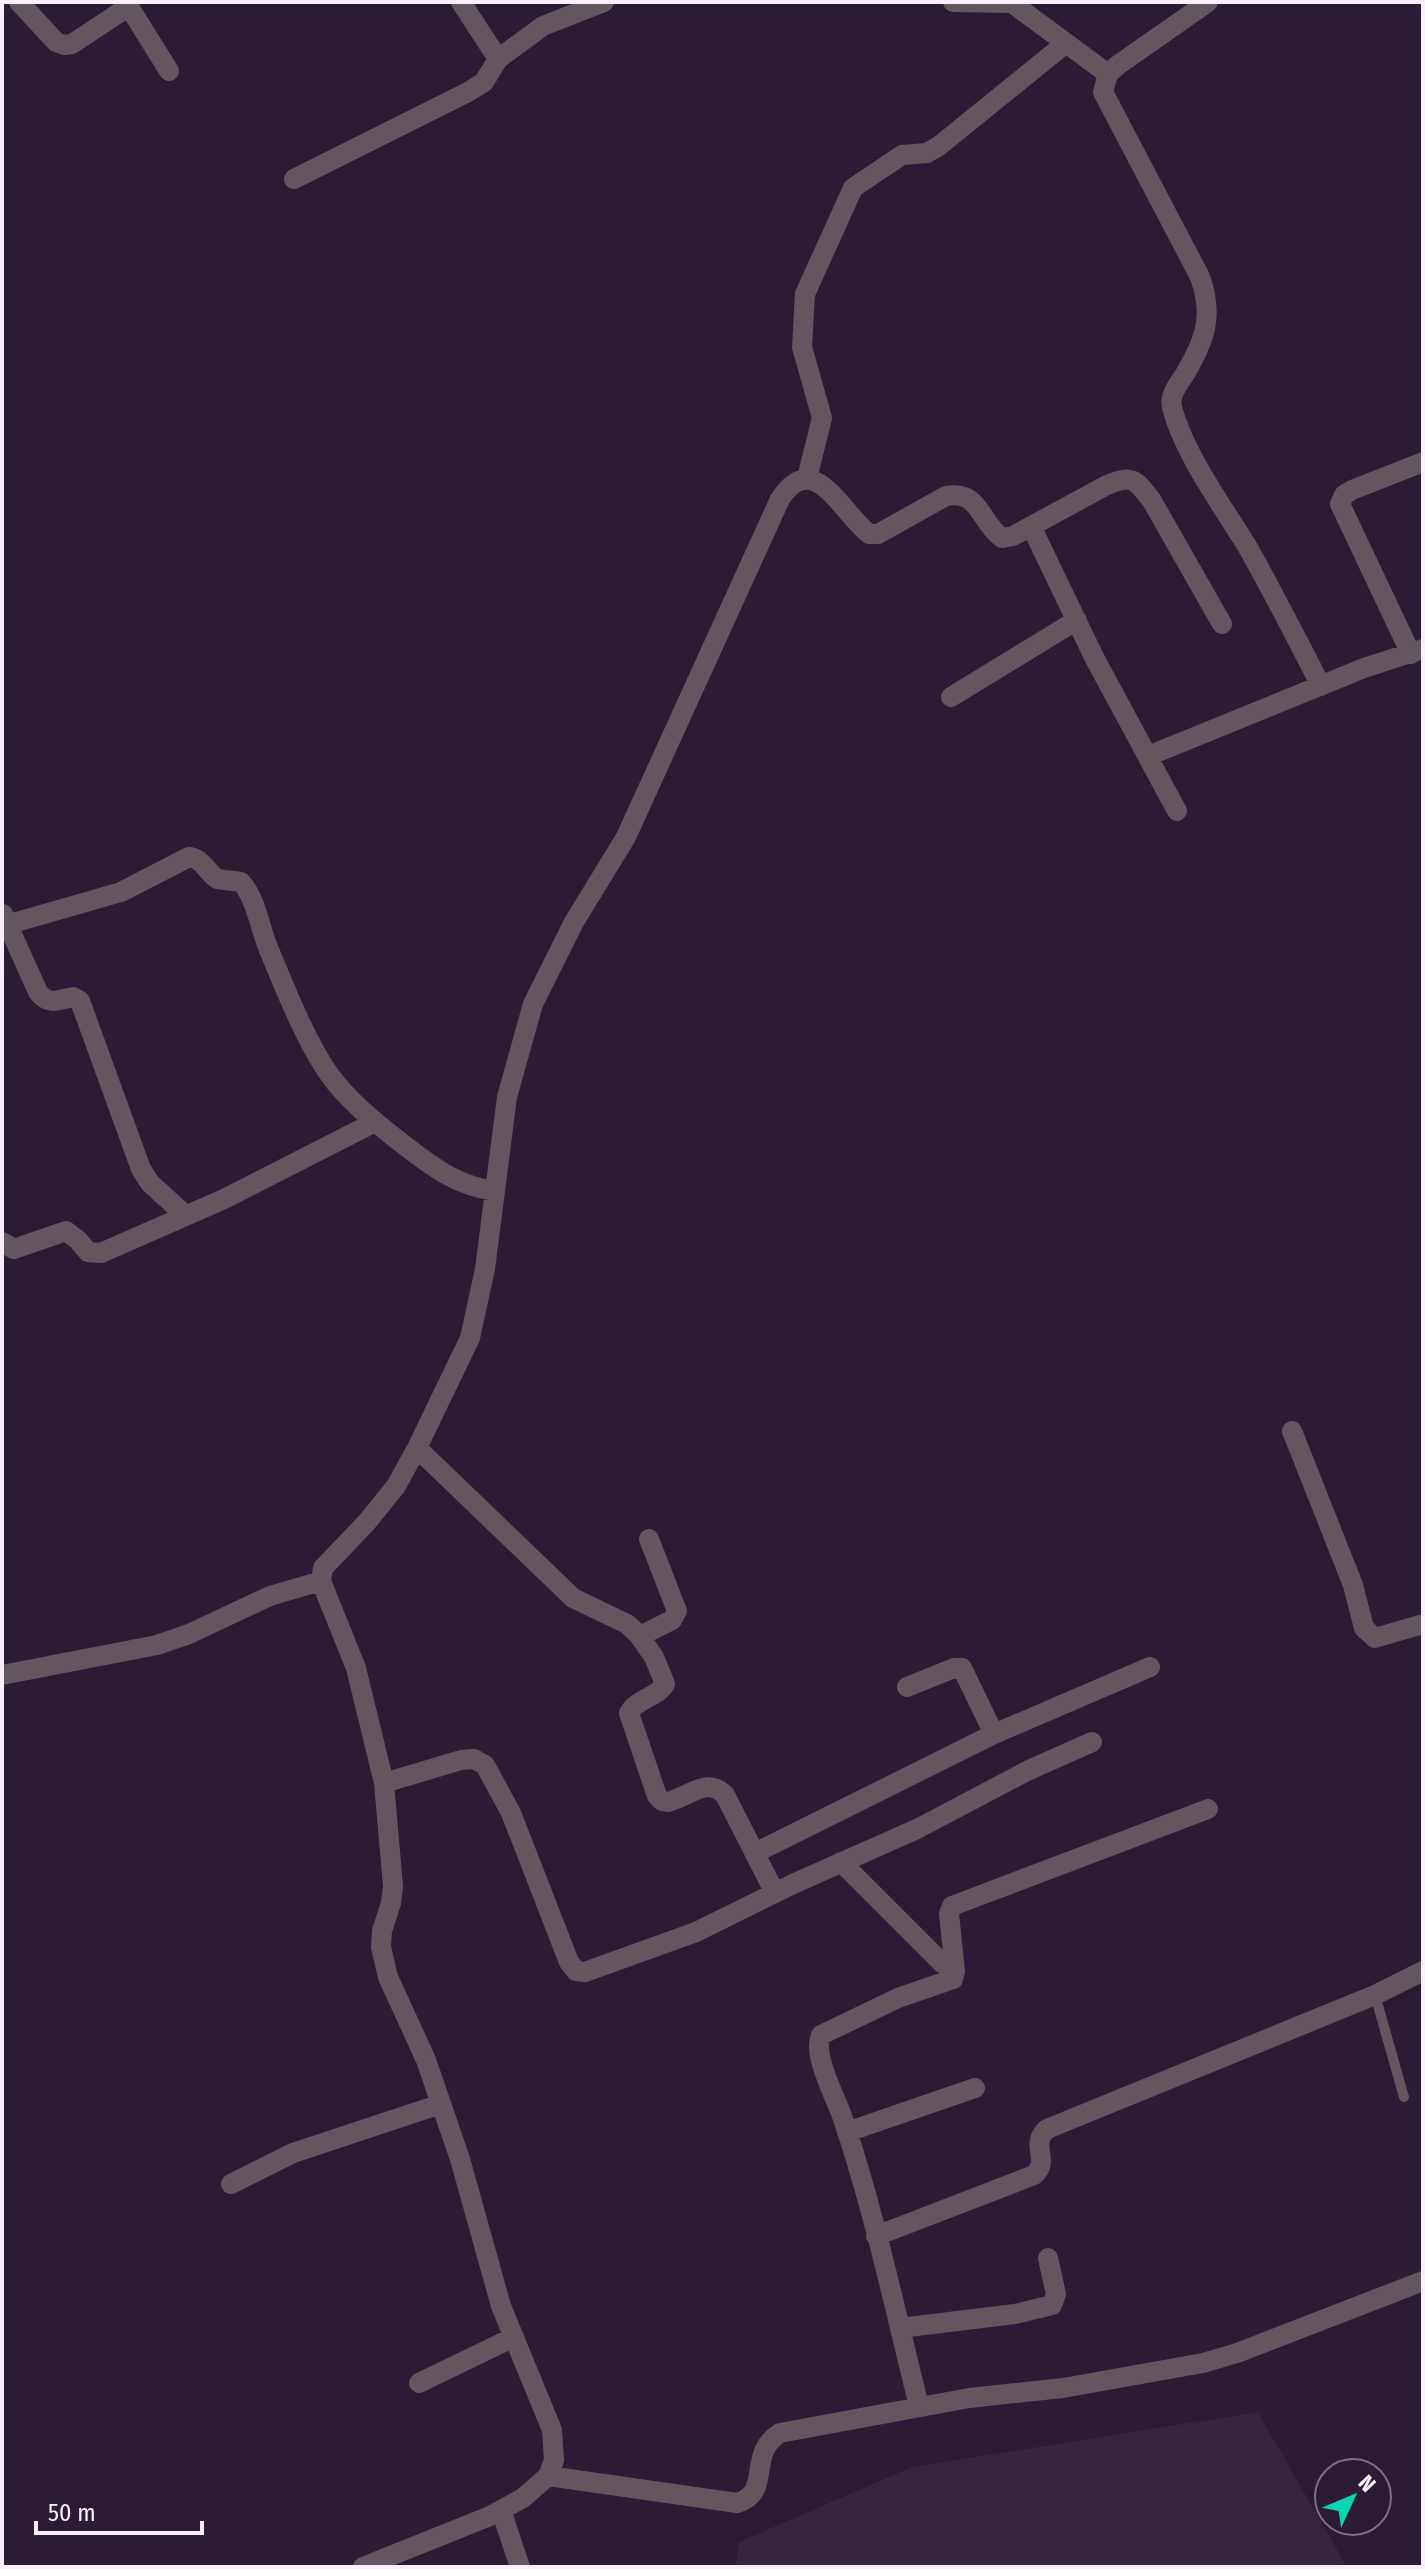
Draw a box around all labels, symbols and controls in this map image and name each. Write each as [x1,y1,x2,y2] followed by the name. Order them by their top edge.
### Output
[1313,2457,1393,2537] north arrow
[1353,2469,1381,2498] text: N
[36,2485,202,2535] scale bar
[48,2499,96,2527] text: 50 m

